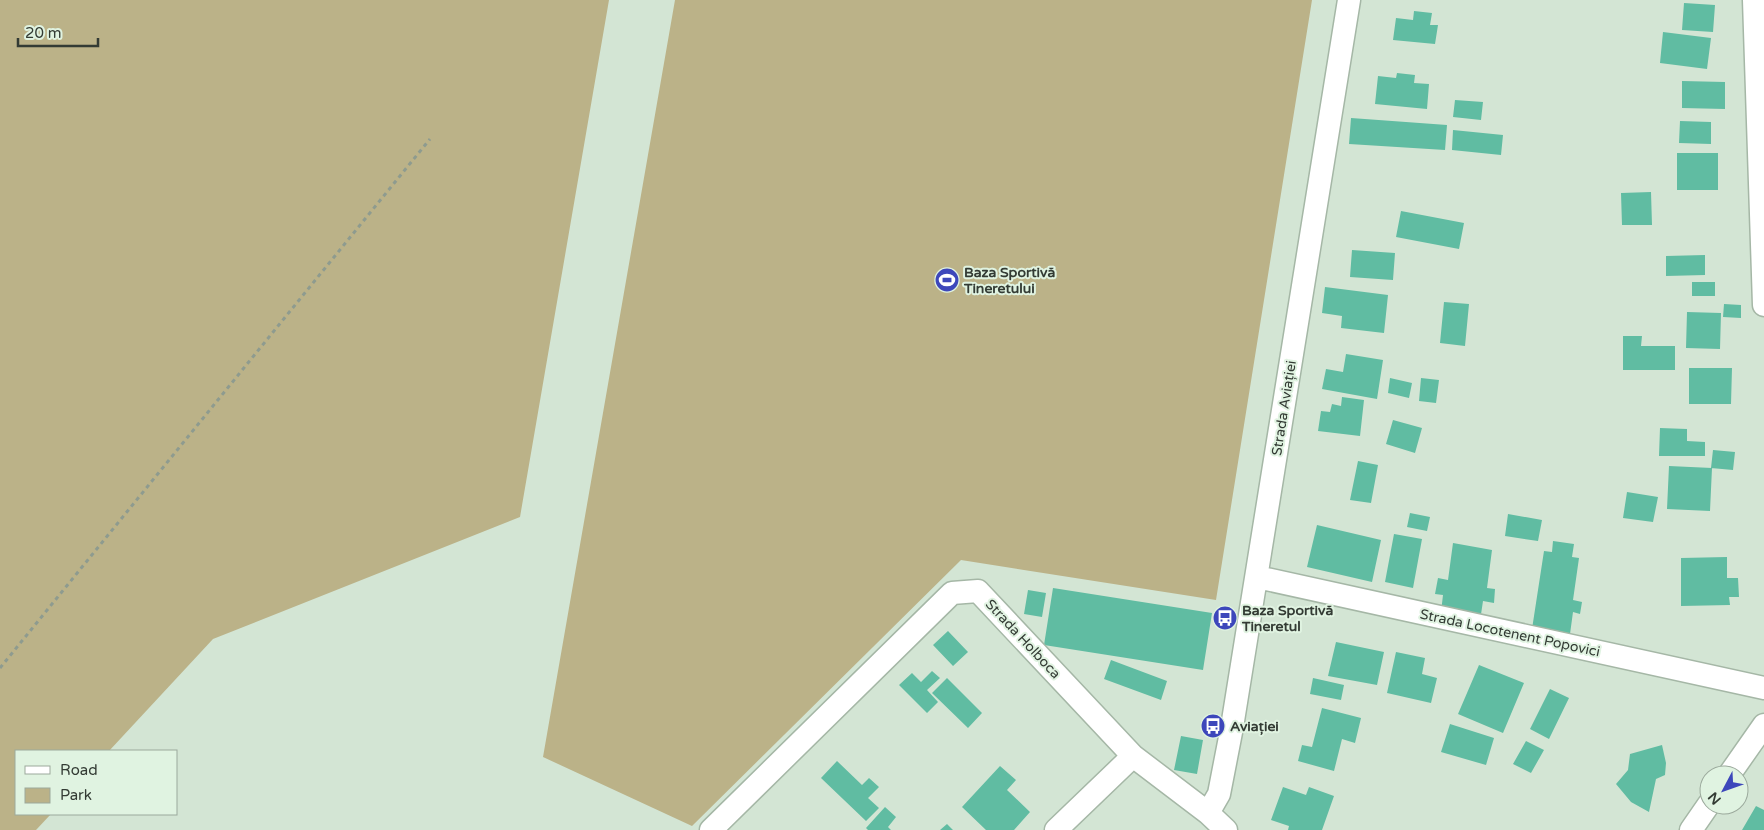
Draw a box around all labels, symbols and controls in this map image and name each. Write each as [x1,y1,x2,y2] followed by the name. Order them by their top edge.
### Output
[18,15,98,47] scale bar
[25,24,62,42] text: 20 m
[963,264,1055,297] place label: Baza Sportivă Tineretului
[934,267,960,293] sports icon: Baza Sportivă Tineretului
[1268,359,1300,457] street label: Strada Aviației
[982,596,1064,682] street label: Strada Holboca
[1241,602,1333,635] place label: Baza Sportivă Tineretul
[1212,605,1238,631] bus stop icon: Baza Sportivă Tineretul
[1418,606,1602,660] street label: Strada Locotenent Popovici
[1200,713,1226,739] bus stop icon: Aviației
[1230,718,1279,736] place label: Aviației
[15,750,178,815] legend
[60,761,98,779] text: Road
[1699,765,1749,815] north arrow
[60,786,92,804] text: Park
[1704,788,1725,808] text: N

